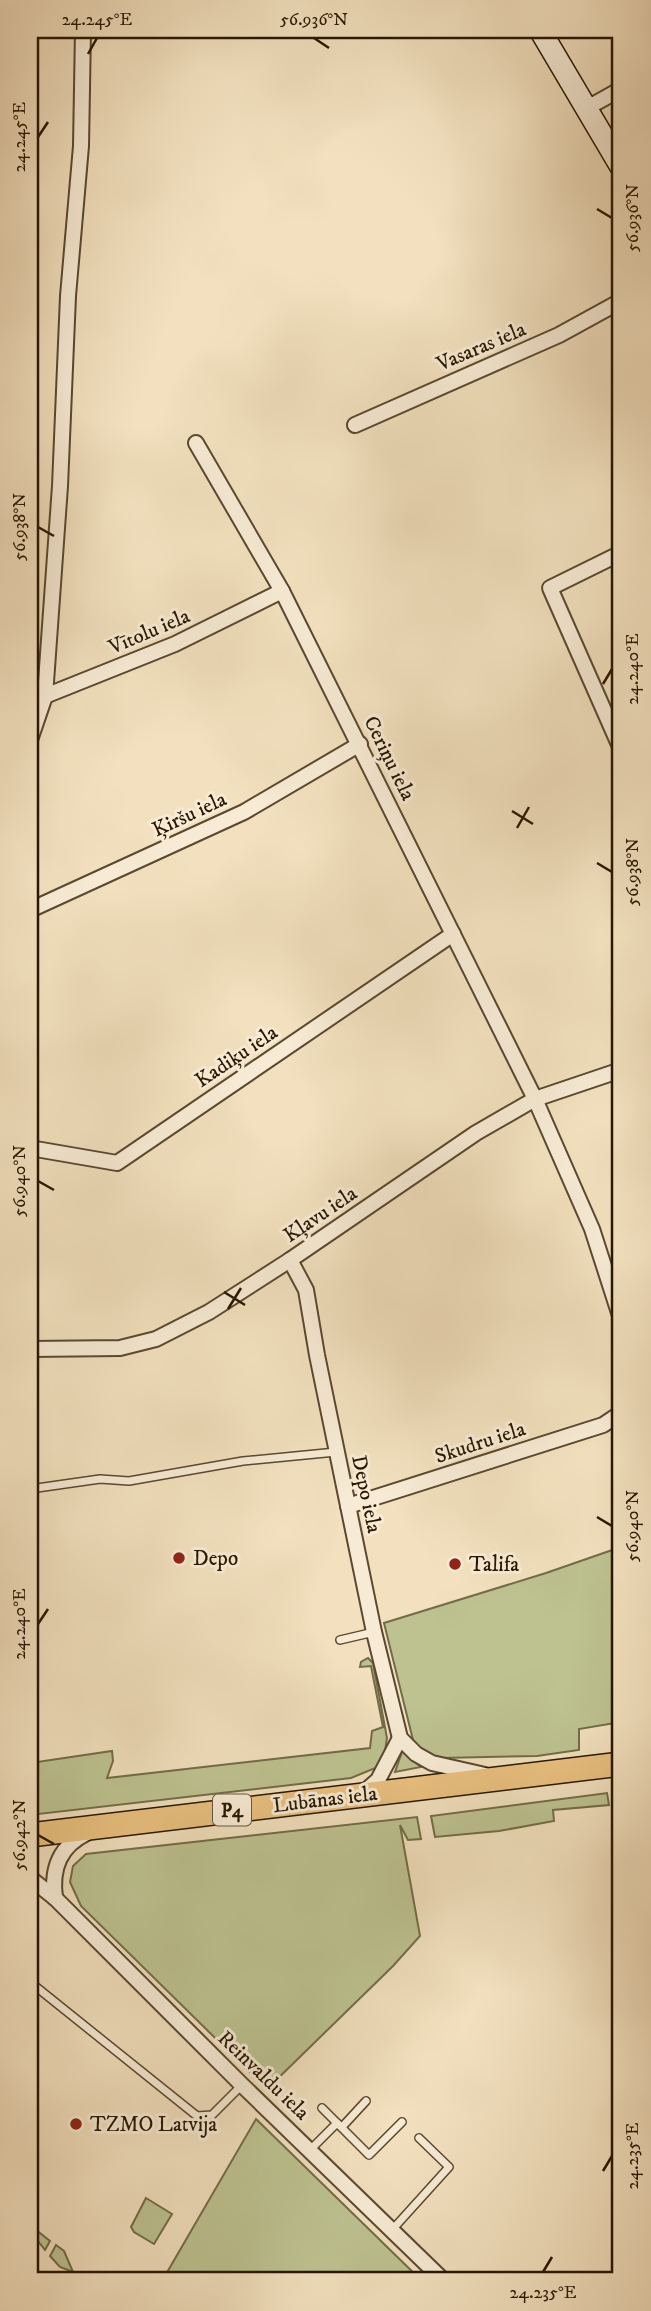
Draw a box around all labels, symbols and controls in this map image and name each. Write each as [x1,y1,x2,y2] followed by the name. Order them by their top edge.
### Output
[62,9,132,31] text: 24.245°E
[280,9,348,31] text: 56.936°N
[9,102,31,172] text: 24.245°E
[622,184,644,252] text: 56.936°N
[432,316,530,378] street label: Vasaras iela
[9,493,31,561] text: 56.938°N
[104,603,194,661] street label: Vītolu iela
[622,633,644,705] text: 24.240°E
[358,712,421,805] street label: Ceriņu iela
[148,786,231,843] street label: Ķiršu iela
[622,838,644,906] text: 56.938°N
[190,1020,283,1094] street label: Kadiķu iela
[9,1145,31,1217] text: 56.940°N
[279,1181,362,1249] street label: Kļavu iela
[432,1416,529,1470] street label: Skudru iela
[345,1453,387,1536] street label: Depo iela
[622,1490,644,1562] text: 56.940°N
[193,1546,238,1572] place label: Depo
[171,1550,187,1566] marker: Depo
[469,1552,519,1578] place label: Talifa
[447,1556,463,1572] marker: Talifa
[9,1588,31,1660] text: 24.240°E
[272,1781,379,1819] street label: Lubānas iela
[213,1794,251,1826] road number: P4
[9,1799,31,1871] text: 56.942°N
[212,2025,315,2126] street label: Reinvaldu iela
[90,2112,217,2138] place label: TZMO Latvija
[68,2116,84,2132] marker: TZMO Latvija
[622,2122,644,2189] text: 24.235°E
[510,2282,577,2304] text: 24.235°E

